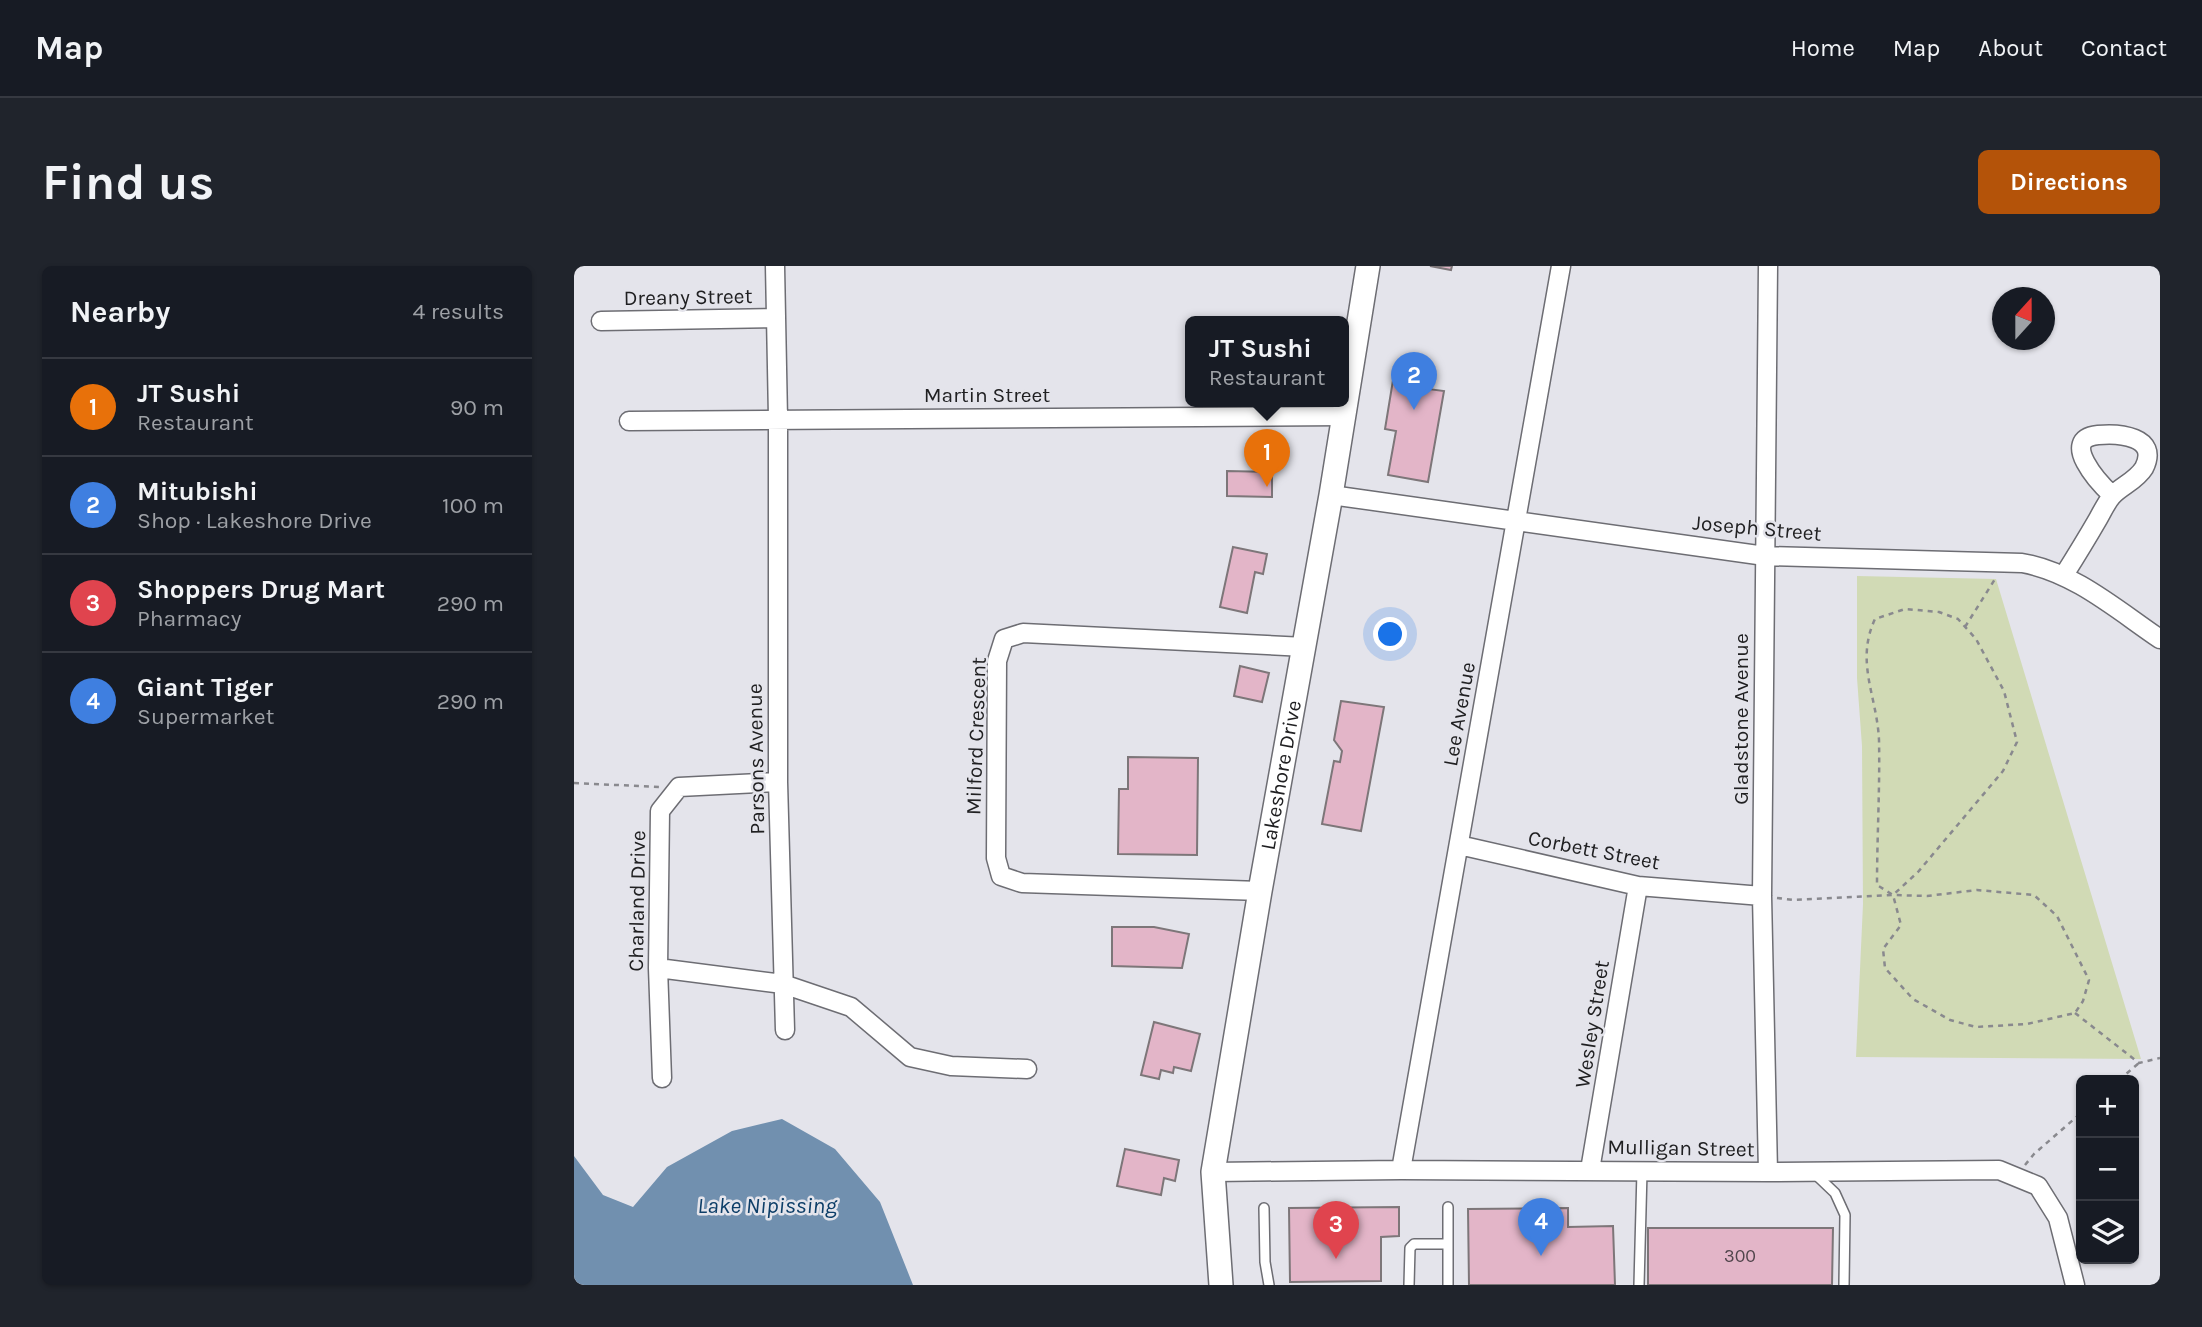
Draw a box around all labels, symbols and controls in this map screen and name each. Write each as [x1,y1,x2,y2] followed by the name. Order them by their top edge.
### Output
[35,29,103,67] text: Map
[1791,34,1855,62] text: Home
[1893,34,1940,62] text: Map
[1978,34,2043,62] text: About
[2081,34,2167,62] text: Contact
[1978,150,2160,214] button: Directions
[42,154,214,211] text: Find us
[623,284,753,310] street label: Dreany Street
[1992,287,2055,350] north arrow
[70,294,170,330] text: Nearby
[412,298,504,325] text: 4 results
[1185,316,1349,407] popup
[1209,333,1312,364] text: JT Sushi
[1391,352,1437,410] pin: 2
[1209,364,1325,391] text: Restaurant
[137,378,240,409] text: JT Sushi
[924,383,1050,407] street label: Martin Street
[89,394,97,421] text: 1
[450,394,504,421] text: 90 m
[137,409,254,436] text: Restaurant
[1244,429,1290,487] pin: 1
[137,476,258,507] text: Mitubishi
[86,492,100,519] text: 2
[442,492,504,519] text: 100 m
[137,507,372,534] text: Shop · Lakeshore Drive
[1692,510,1823,546] street label: Joseph Street
[137,574,385,605] text: Shoppers Drug Mart
[86,590,100,617] text: 3
[437,590,504,617] text: 290 m
[137,605,241,632] text: Pharmacy
[1373,617,1407,651] your location
[1729,633,1753,805] street label: Gladstone Avenue
[961,656,991,815] street label: Milford Crescent
[1438,660,1480,768] street label: Lee Avenue
[137,672,273,703] text: Giant Tiger
[743,683,769,835] street label: Parsons Avenue
[86,688,100,715] text: 4
[437,688,504,715] text: 290 m
[1256,698,1306,852] street label: Lakeshore Drive
[137,703,274,730] text: Supermarket
[1526,825,1662,875] street label: Corbett Street
[624,830,650,972] street label: Charland Drive
[1570,958,1614,1090] street label: Wesley Street
[2076,1075,2139,1264] map controls
[2076,1075,2139,1138] button: +
[1607,1135,1755,1161] street label: Mulligan Street
[2076,1138,2139,1201] button: −
[697,1192,838,1219] water label: Lake Nipissing
[1518,1198,1564,1256] pin: 4
[1313,1201,1359,1259] pin: 3
[2076,1201,2139,1264] button: layers
[1724,1245,1756,1267] house number: 300

